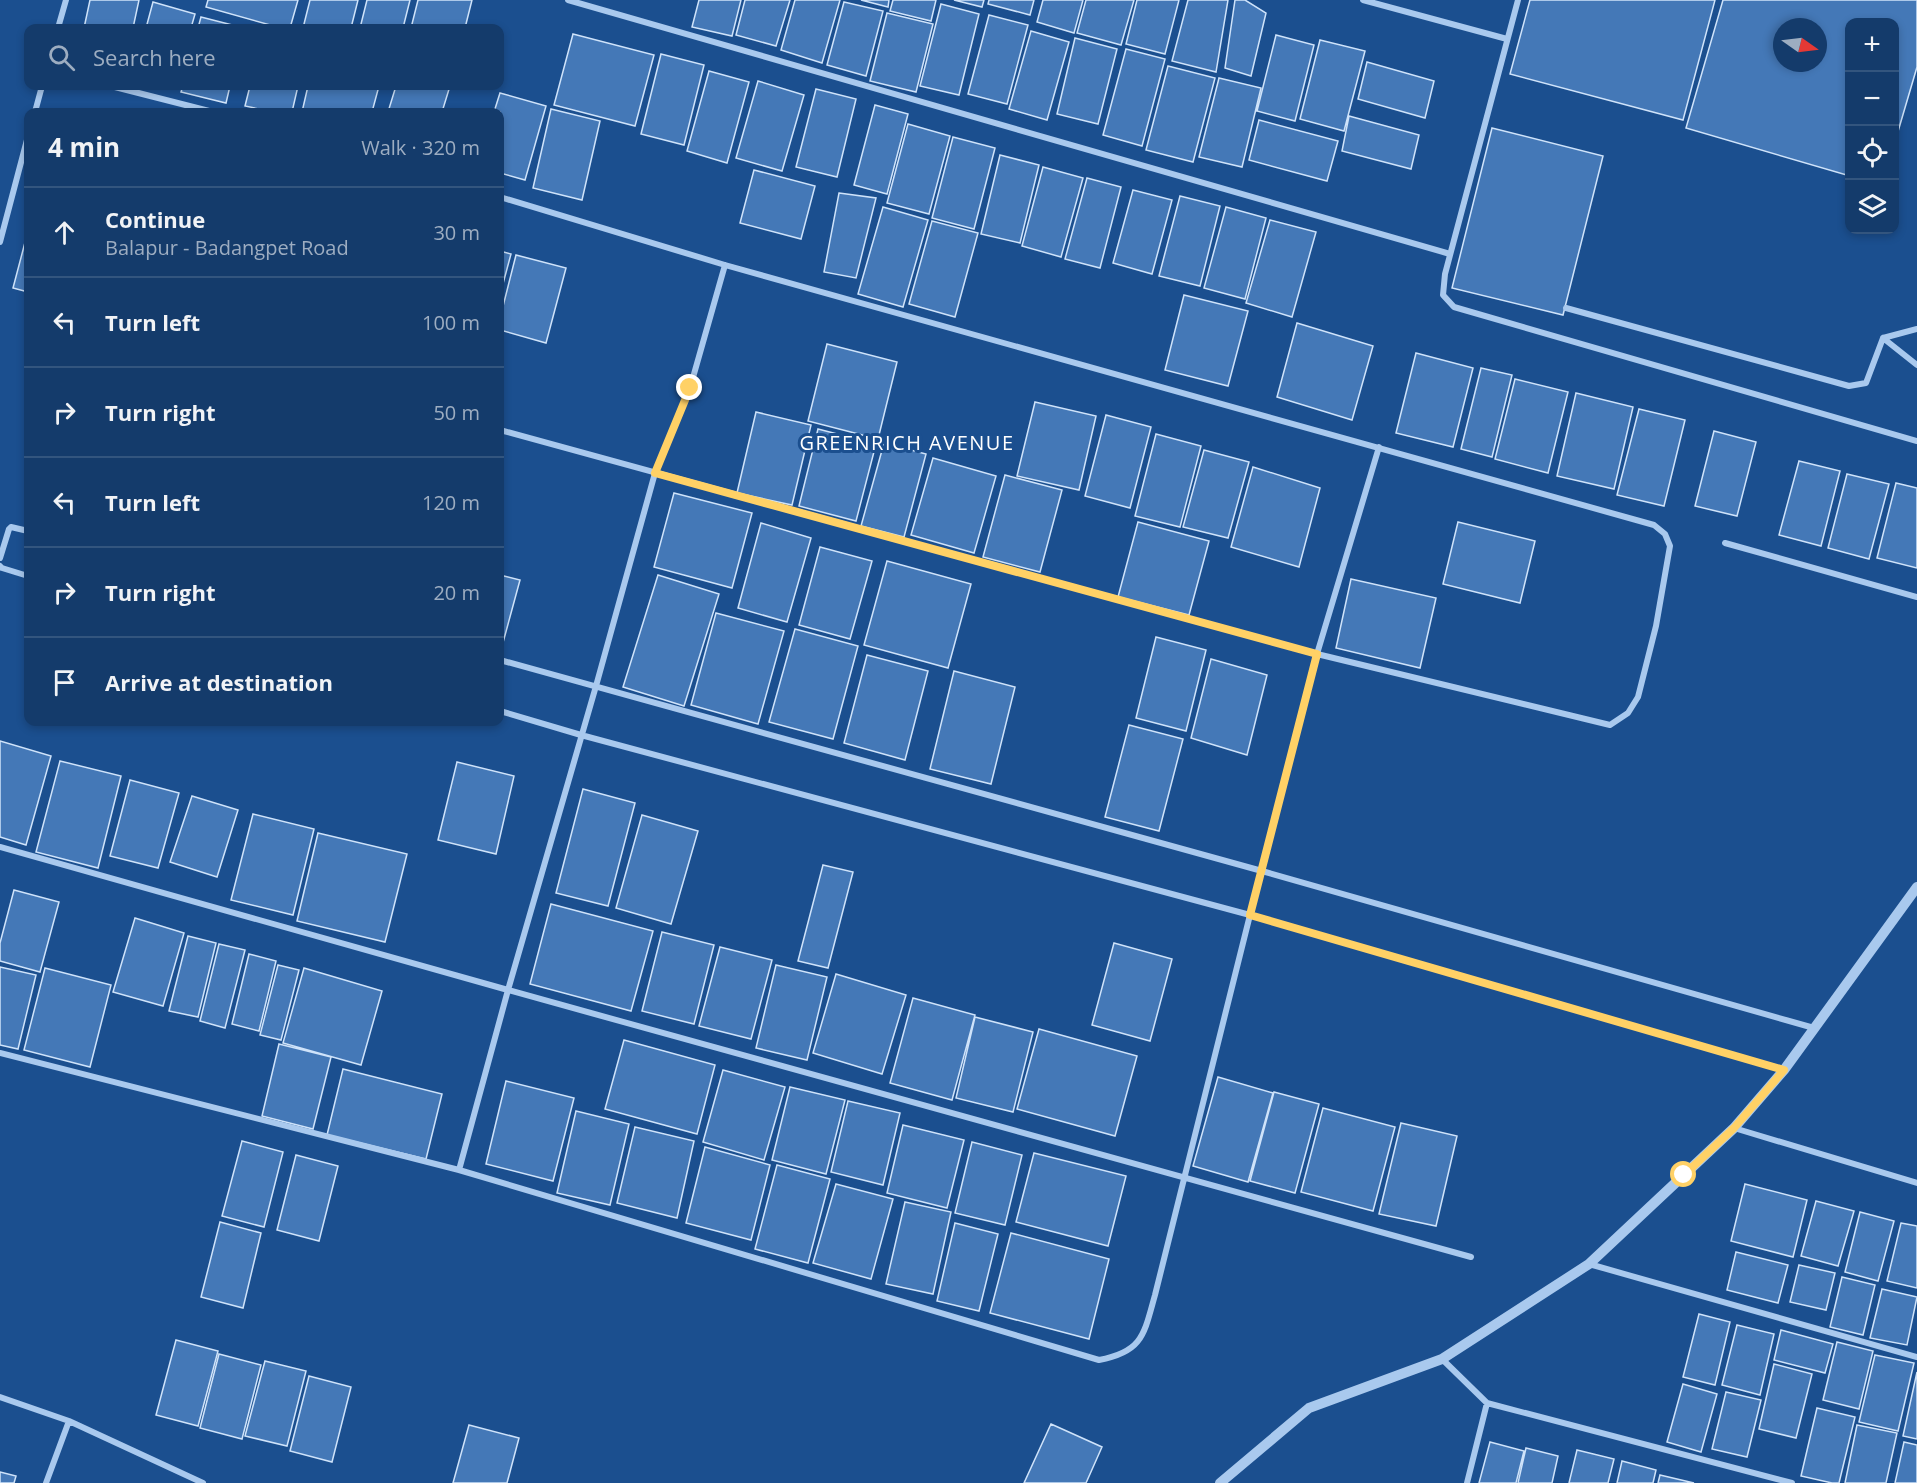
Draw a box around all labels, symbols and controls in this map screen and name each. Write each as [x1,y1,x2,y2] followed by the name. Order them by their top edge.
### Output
[1773,18,1827,72] north arrow
[1845,18,1899,234] map controls
[1845,18,1899,72] button: +
[24,24,504,90] search box
[45,41,78,74] icon: search
[93,42,216,72] text: Search here
[1845,72,1899,126] button: −
[1845,126,1899,180] button: locate
[48,129,120,165] text: 4 min
[361,134,480,161] text: Walk · 320 m
[1845,180,1899,234] button: layers
[105,204,205,234] text: Continue
[48,216,81,249] icon: ahead
[433,219,480,246] text: 30 m
[105,234,349,261] text: Balapur - Badangpet Road
[48,306,81,339] icon: left
[105,307,200,337] text: Turn left
[422,309,480,336] text: 100 m
[676,374,702,400] route end
[48,396,81,429] icon: right
[105,397,216,427] text: Turn right
[433,399,480,426] text: 50 m
[799,429,1015,456] district label: GREENRICH AVENUE
[48,486,81,519] icon: left
[105,487,200,517] text: Turn left
[422,489,480,516] text: 120 m
[48,576,81,609] icon: right
[105,577,216,607] text: Turn right
[433,579,480,606] text: 20 m
[48,666,81,699] icon: arrive
[105,667,333,697] text: Arrive at destination
[1670,1161,1696,1187] route start

